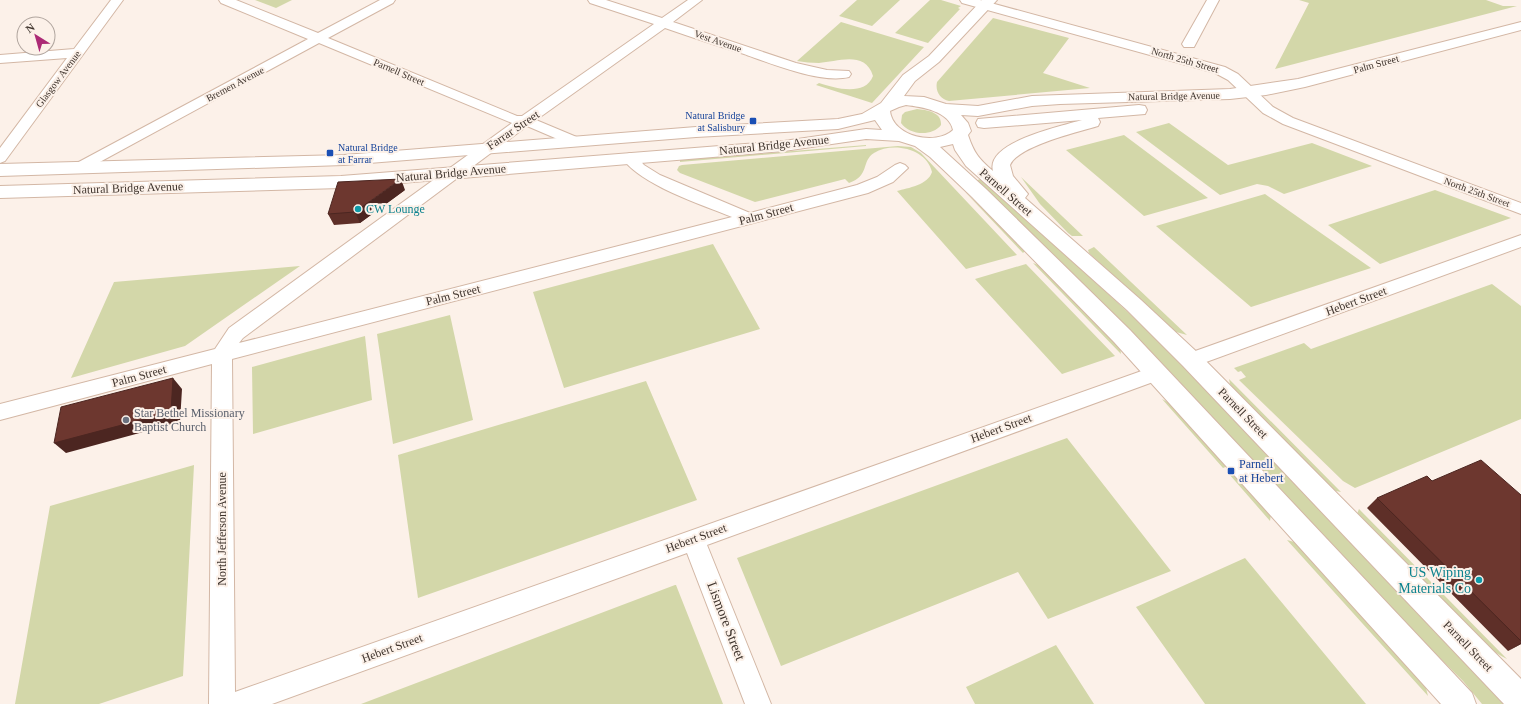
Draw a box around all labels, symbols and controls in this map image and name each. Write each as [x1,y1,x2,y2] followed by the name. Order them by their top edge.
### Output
[16,16,56,56] north arrow
[23,21,37,35] text: N
[693,28,744,54] street label: Vest Avenue
[1150,45,1220,75] street label: North 25th Street
[33,48,83,109] street label: Glasgow Avenue
[1352,53,1400,75] street label: Palm Street
[372,56,426,88] street label: Parnell Street
[204,64,266,104] street label: Bremen Avenue
[1128,90,1221,102] street label: Natural Bridge Avenue
[484,107,542,153] street label: Farrar Street
[685,110,746,133] place label: Natural Bridge at Salisbury
[748,116,758,126] marker: Natural Bridge at Salisbury
[718,132,830,158] street label: Natural Bridge Avenue
[338,142,398,165] place label: Natural Bridge at Farrar
[325,148,335,158] marker: Natural Bridge at Farrar
[395,161,507,185] street label: Natural Bridge Avenue
[977,165,1036,219] street label: Parnell Street
[1442,175,1512,209] street label: North 25th Street
[73,179,183,197] street label: Natural Bridge Avenue
[737,200,795,228] street label: Palm Street
[366,202,425,216] place label: CW Lounge
[353,204,363,214] marker: CW Lounge
[424,281,482,309] street label: Palm Street
[1324,283,1389,318] street label: Hebert Street
[110,362,168,390] street label: Palm Street
[1215,385,1271,442] street label: Parnell Street
[134,406,245,434] place label: Star Bethel Missionary Baptist Church
[969,410,1034,445] street label: Hebert Street
[121,415,131,425] marker: Star Bethel Missionary Baptist Church
[1239,457,1284,485] place label: Parnell at Hebert
[1226,466,1236,476] marker: Parnell at Hebert
[215,472,229,586] street label: North Jefferson Avenue
[664,520,729,555] street label: Hebert Street
[1398,565,1471,596] place label: US Wiping Materials Co
[1474,575,1484,585] marker: US Wiping Materials Co
[704,580,748,662] street label: Lismore Street
[1440,618,1496,675] street label: Parnell Street
[360,630,425,665] street label: Hebert Street

